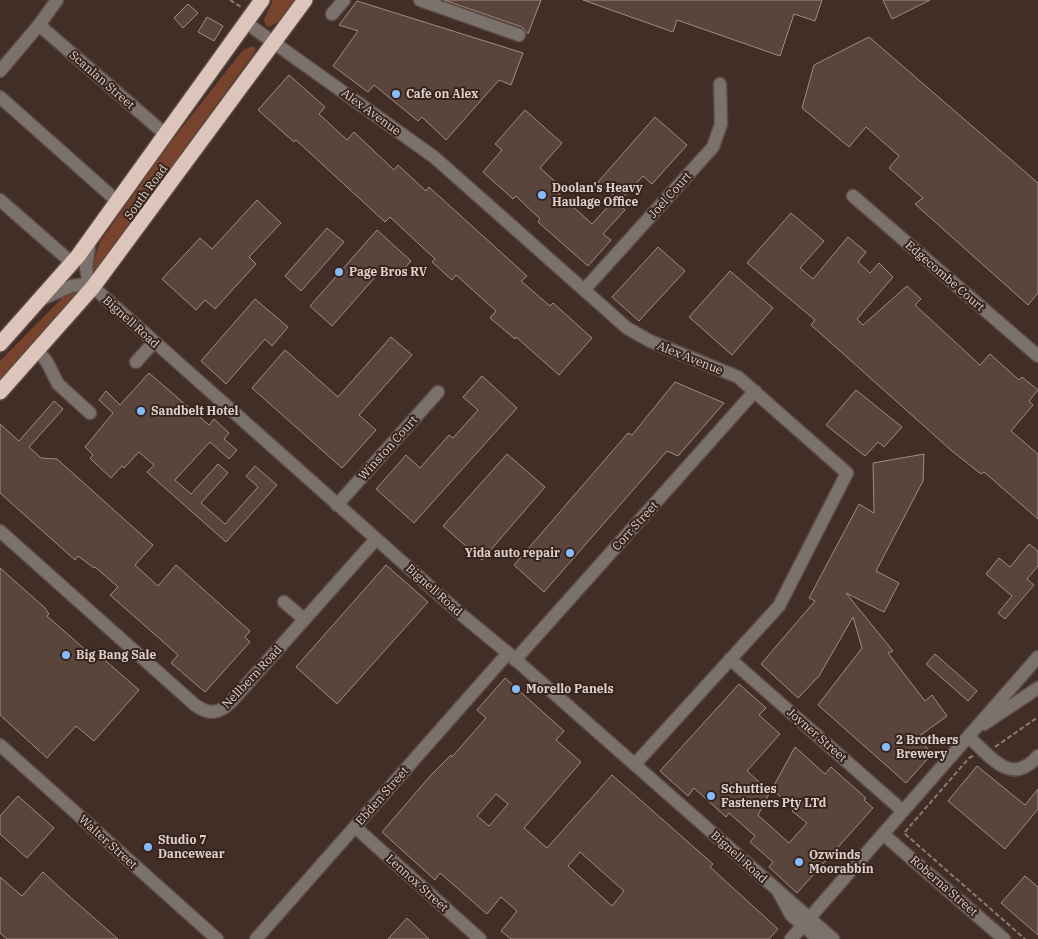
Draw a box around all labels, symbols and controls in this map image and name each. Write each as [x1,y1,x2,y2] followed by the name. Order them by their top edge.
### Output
[67,47,138,112] street label: Scanlan Street
[339,85,404,138] street label: Alex Avenue
[406,86,478,101] place label: Cafe on Alex
[390,88,402,100] marker: Cafe on Alex
[121,161,171,222] street label: South Road
[645,169,694,221] street label: Joel Court
[552,180,643,209] place label: Doolan's Heavy Haulage Office
[536,189,548,201] marker: Doolan's Heavy Haulage Office
[903,237,988,314] street label: Edgecombe Court
[349,264,428,279] place label: Page Bros RV
[333,266,345,278] marker: Page Bros RV
[100,292,163,351] street label: Bignell Road
[655,338,725,378] street label: Alex Avenue
[151,403,238,418] place label: Sandbelt Hotel
[135,405,147,417] marker: Sandbelt Hotel
[355,412,421,483] street label: Winston Court
[608,498,661,554] street label: Corr Street
[465,545,560,560] place label: Yida auto repair
[564,547,576,559] marker: Yida auto repair
[403,560,466,619] street label: Bignell Road
[219,642,285,711] street label: Nellbern Road
[76,647,157,662] place label: Big Bang Sale
[60,649,72,661] marker: Big Bang Sale
[526,681,614,696] place label: Morello Panels
[510,683,522,695] marker: Morello Panels
[784,705,850,765] street label: Joyner Street
[896,732,958,761] place label: 2 Brothers Brewery
[880,741,892,753] marker: 2 Brothers Brewery
[352,763,411,828] street label: Ebden Street
[721,781,827,810] place label: Schutties Fasteners Pty LTd
[705,790,717,802] marker: Schutties Fasteners Pty LTd
[76,811,141,872] street label: Walter Street
[708,827,771,886] street label: Bignell Road
[158,832,225,861] place label: Studio 7 Dancewear
[142,841,154,853] marker: Studio 7 Dancewear
[809,847,874,876] place label: Ozwinds Moorabbin
[383,851,452,915] street label: Lennox Street
[908,852,981,919] street label: Roberna Street
[793,856,805,868] marker: Ozwinds Moorabbin

